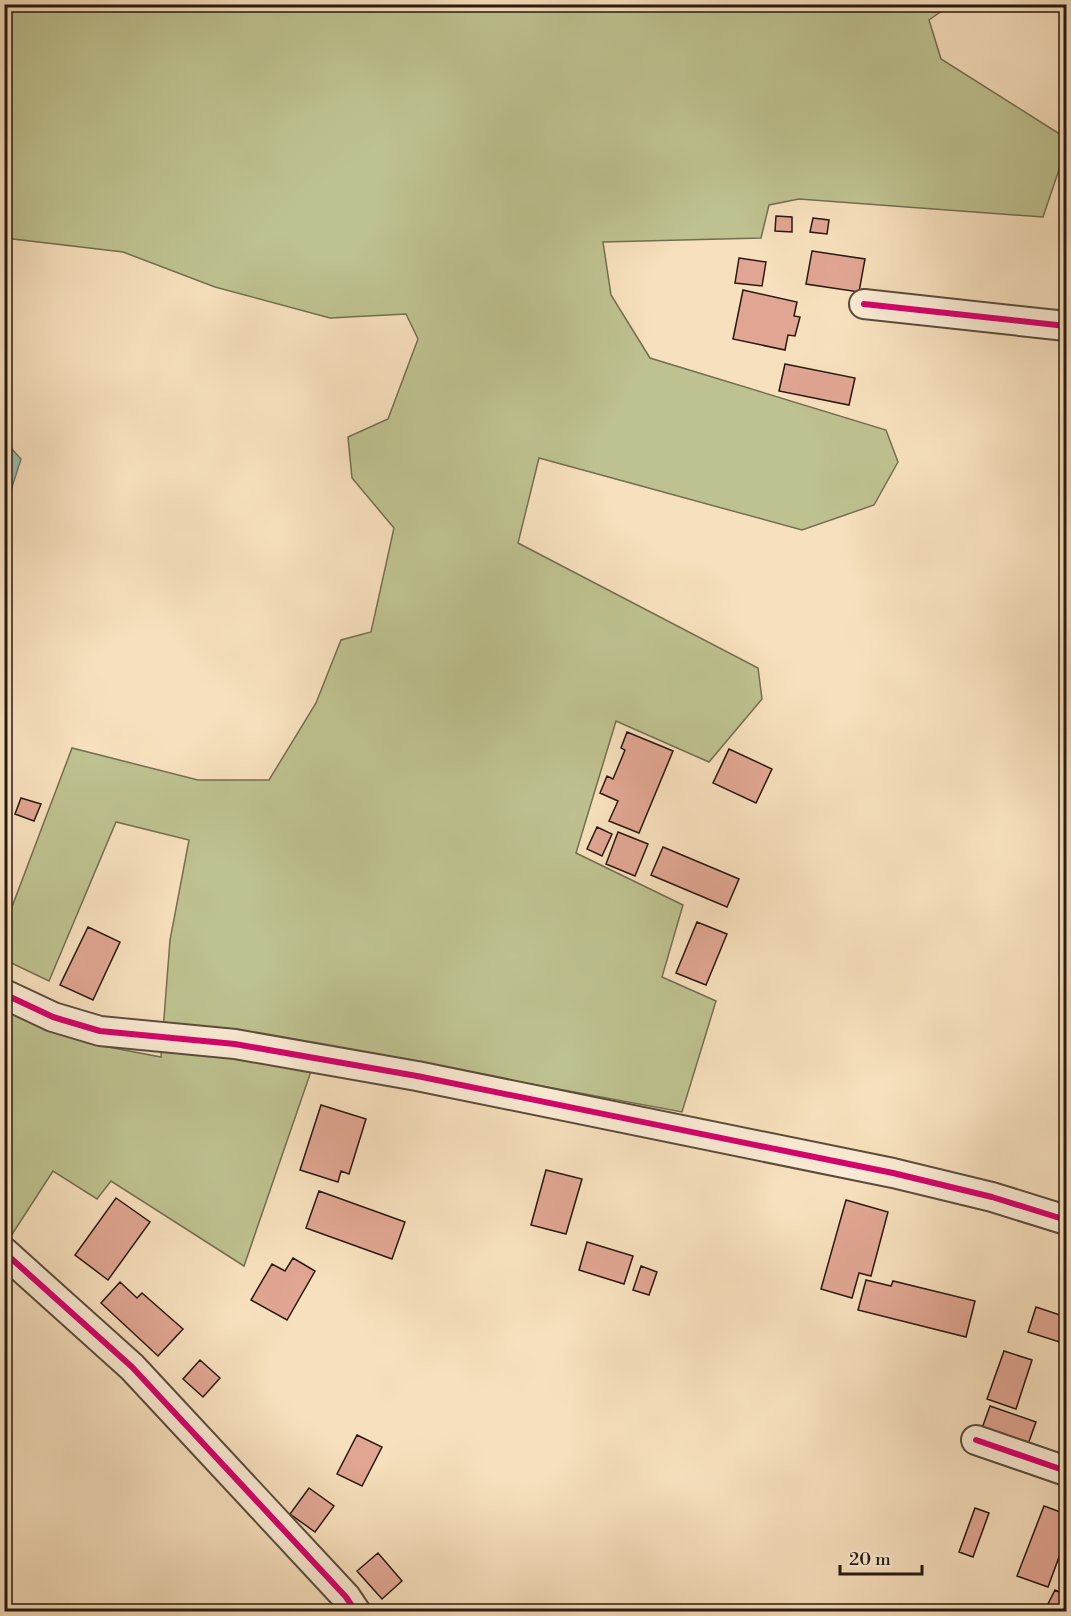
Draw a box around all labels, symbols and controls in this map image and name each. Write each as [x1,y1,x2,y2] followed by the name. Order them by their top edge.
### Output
[840,1538,922,1576] scale bar
[849,1548,891,1571] text: 20 m

